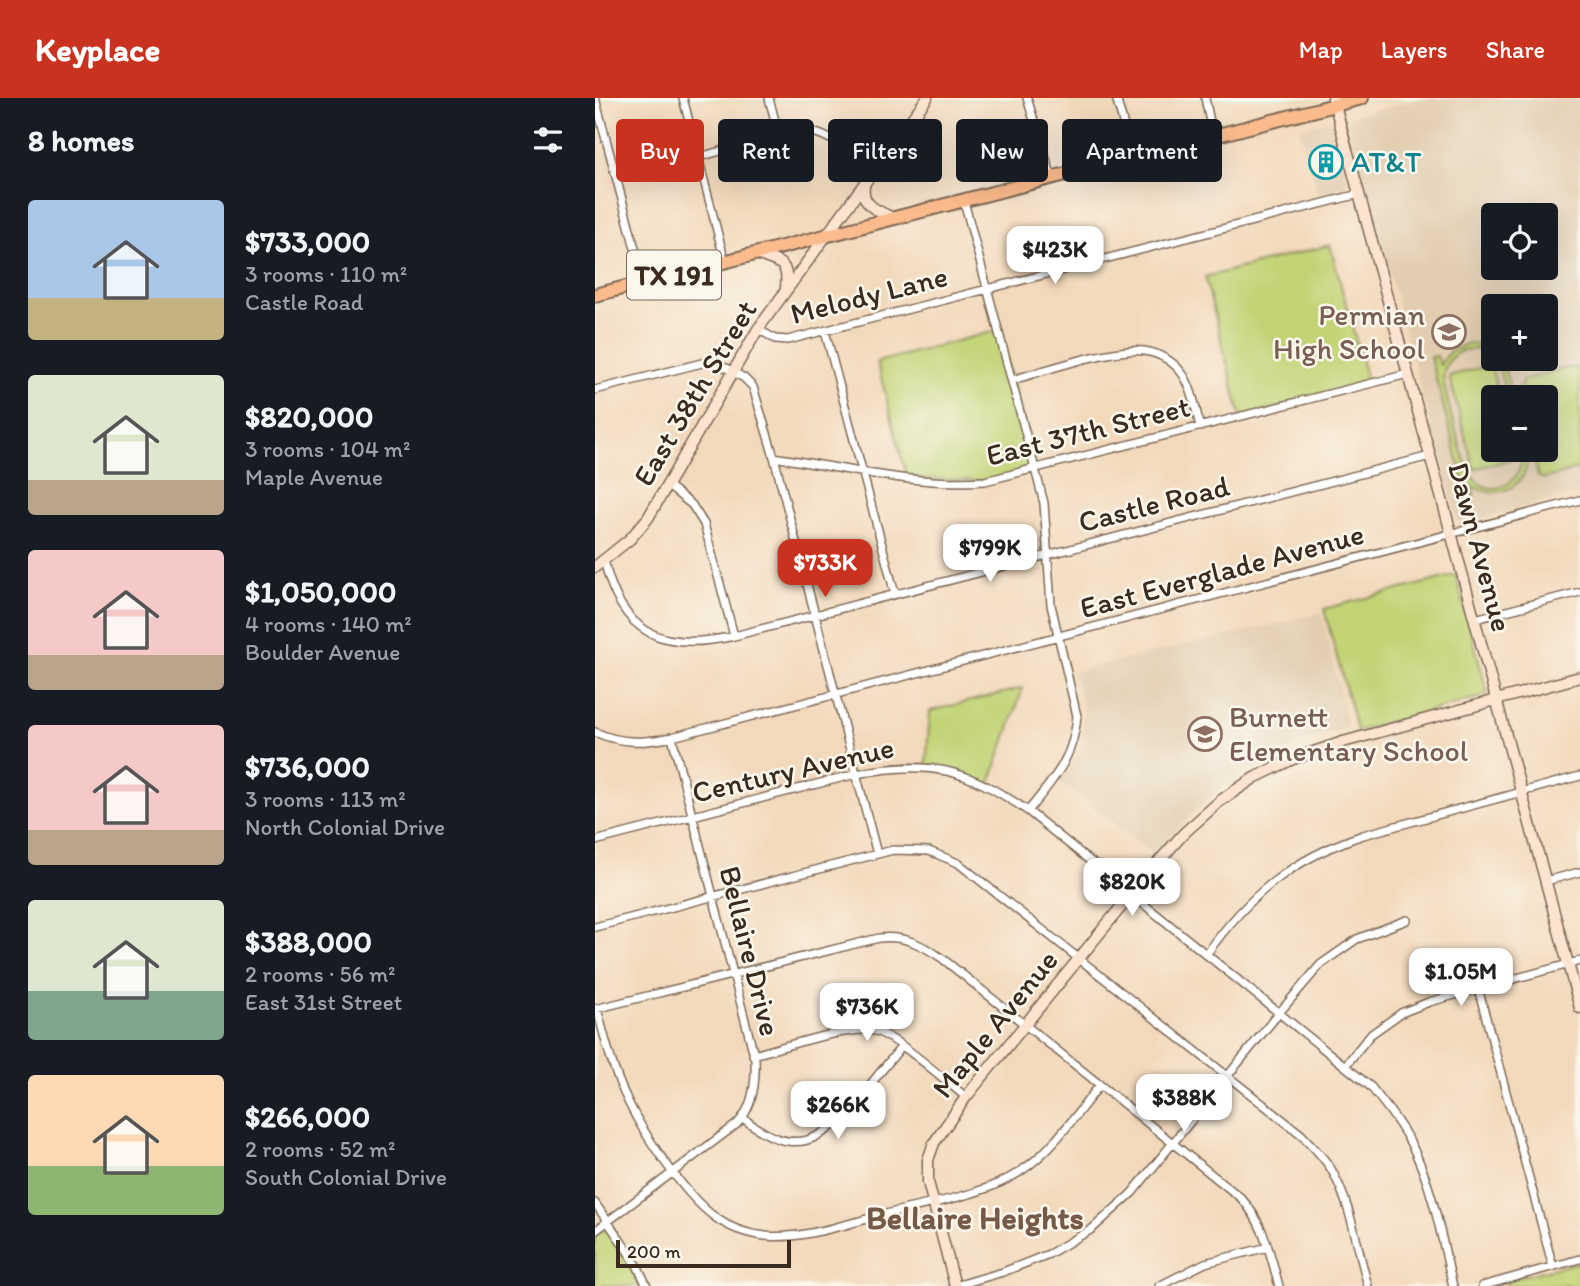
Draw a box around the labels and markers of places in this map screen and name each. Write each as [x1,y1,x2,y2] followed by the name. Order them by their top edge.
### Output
[1307,143,1345,181] building icon: AT&T
[1351,143,1422,180] place label: AT&T
[1006,226,1104,286] pin: $423K
[1273,296,1426,367] place label: Permian High School
[1430,313,1468,351] school or university icon: Permian High School
[941,524,1039,584] pin: $799K
[776,540,874,599] pin: $733K
[1229,698,1469,769] place label: Burnett Elementary School
[1186,715,1224,753] school or university icon: Burnett Elementary School
[1083,858,1181,918] pin: $820K
[1404,948,1518,1008] pin: $1.05M
[818,984,916,1043] pin: $736K
[1135,1074,1233,1134] pin: $388K
[789,1082,887,1141] pin: $266K

